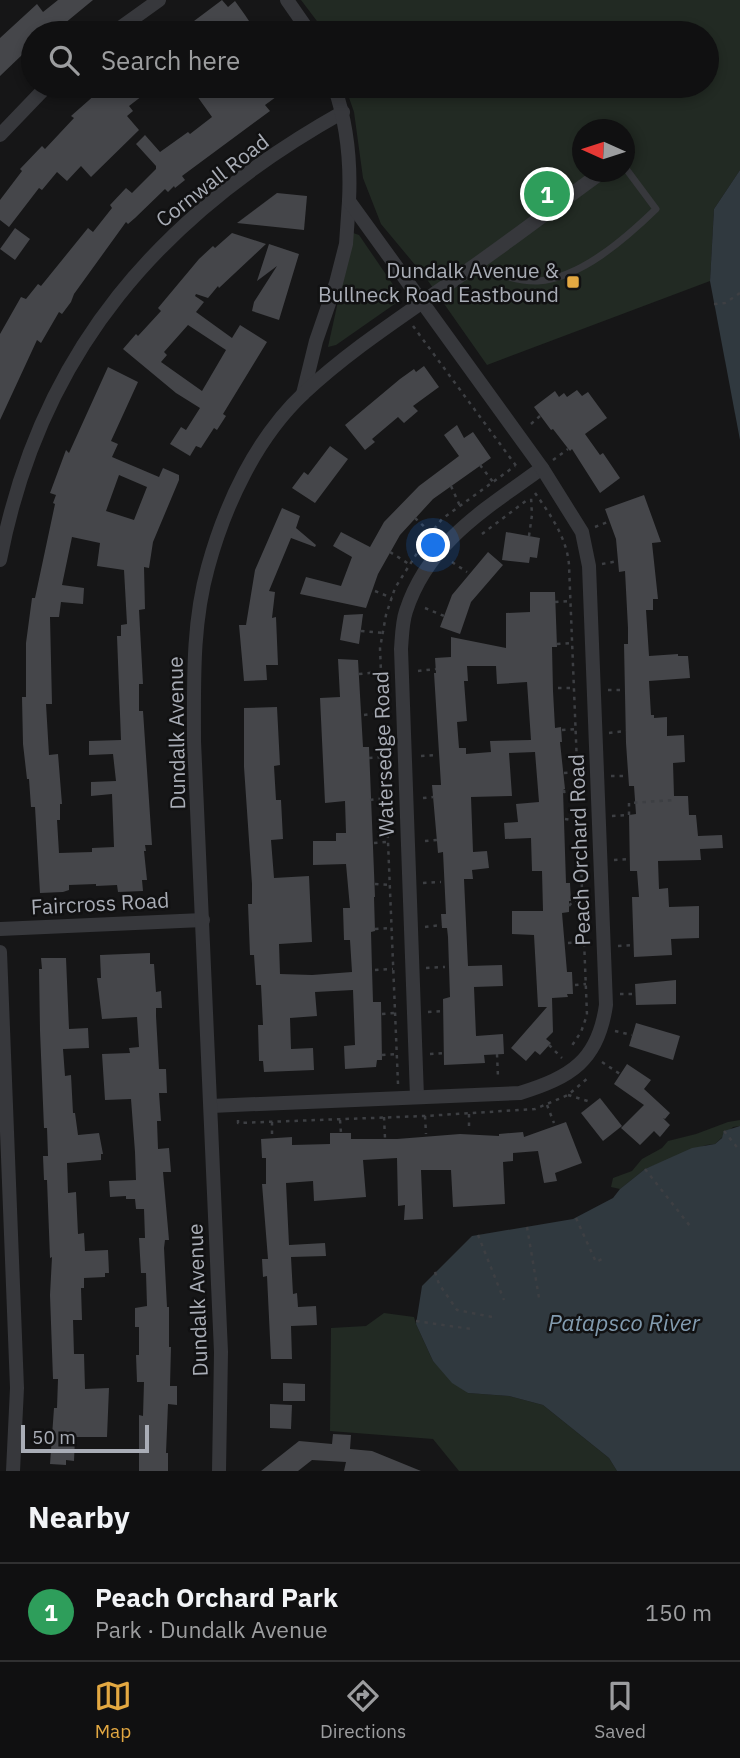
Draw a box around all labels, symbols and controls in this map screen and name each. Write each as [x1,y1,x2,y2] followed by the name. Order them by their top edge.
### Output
[21,21,719,98] search box
[45,41,83,79] icon: search
[101,43,240,77] text: Search here
[572,119,635,182] north arrow
[150,127,274,233] street label: Cornwall Road
[524,168,570,220] pin: 1
[318,256,559,308] place label: Dundalk Avenue & Bullneck Road Eastbound
[565,274,581,290] marker: Dundalk Avenue & Bullneck Road Eastbound
[416,528,450,562] your location
[161,656,191,810] street label: Dundalk Avenue
[366,671,400,837] street label: Watersedge Road
[562,754,596,946] street label: Peach Orchard Road
[30,885,170,921] street label: Faircross Road
[180,1223,214,1377] street label: Dundalk Avenue
[548,1307,701,1337] water label: Patapsco River
[21,1422,149,1454] scale bar
[32,1425,76,1449] text: 50 m
[28,1497,130,1536] text: Nearby
[95,1580,338,1614] text: Peach Orchard Park
[44,1597,58,1627] text: 1
[645,1597,712,1627] text: 150 m
[95,1614,328,1644] text: Park · Dundalk Avenue
[94,1677,132,1743] tab: Map
[320,1677,406,1743] tab: Directions
[594,1677,646,1743] tab: Saved

